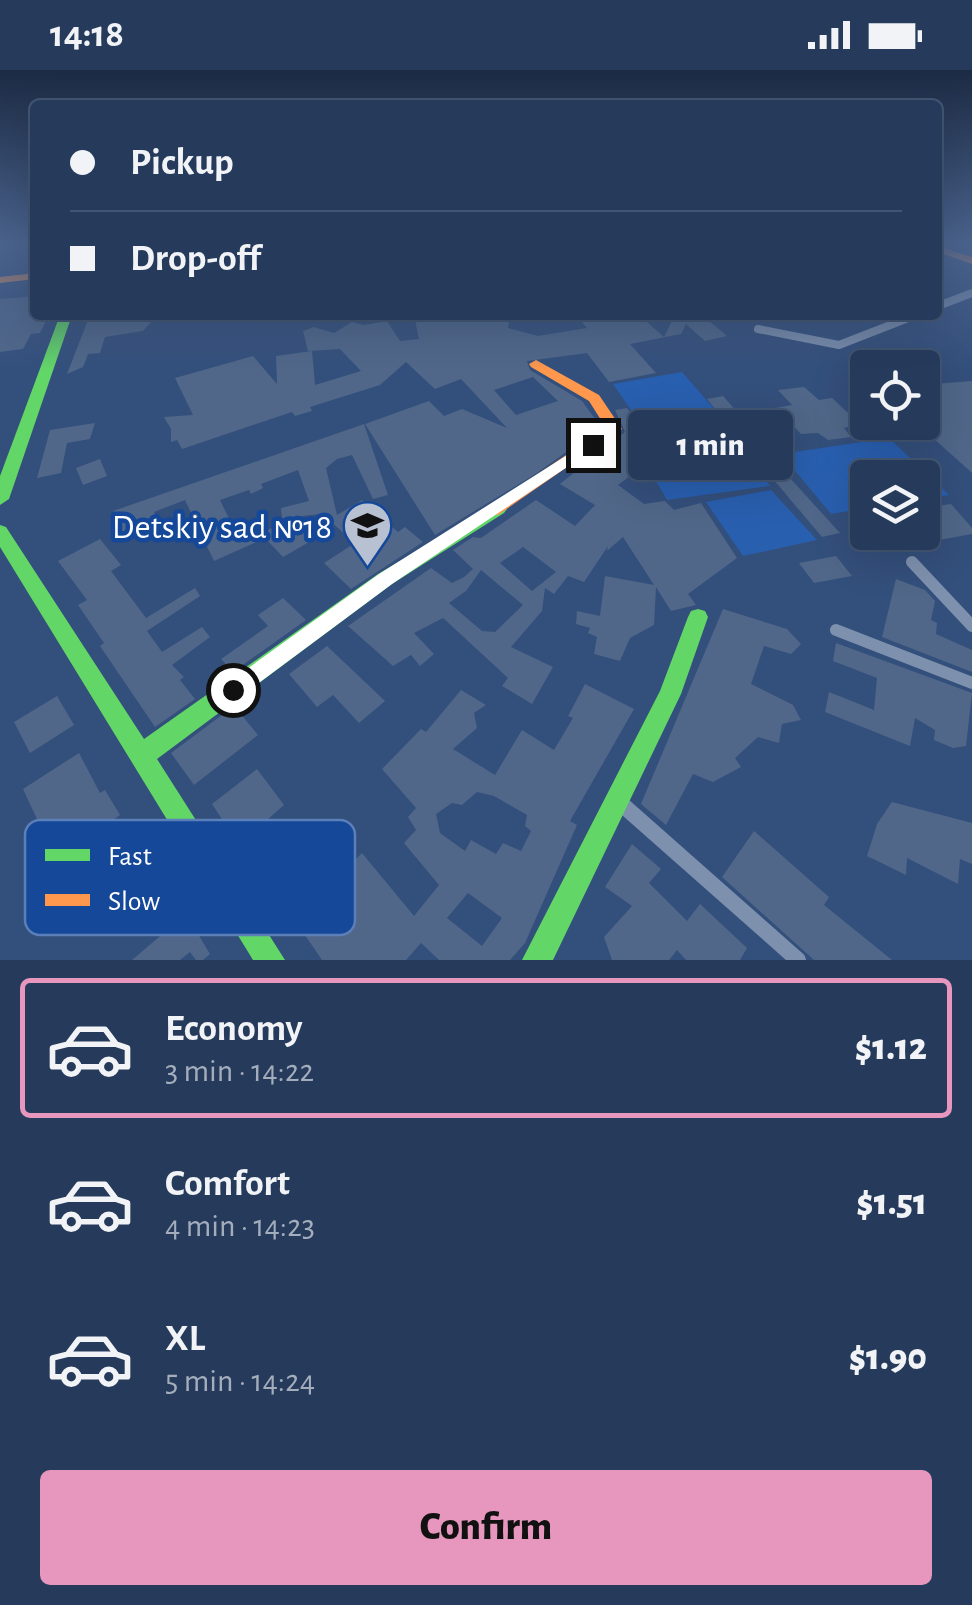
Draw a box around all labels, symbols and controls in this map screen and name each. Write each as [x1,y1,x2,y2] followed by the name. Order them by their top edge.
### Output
[50,16,124,54] text: 14:18
[130,144,234,182] text: Pickup
[130,240,261,278] text: Drop-off
[850,350,940,550] map controls
[850,350,940,440] button: locate
[628,410,793,480] callout: 1 min
[571,423,616,468] route end
[676,429,745,461] text: 1 min
[850,460,940,550] button: layers
[341,500,393,568] school or university icon: Detskiy sad №18
[112,510,332,545] place label: Detskiy sad №18
[211,668,256,713] route start
[25,820,355,935] legend
[108,843,152,871] text: Fast
[108,888,160,916] text: Slow
[45,1003,135,1093] icon: car
[165,1010,303,1048] text: Economy
[855,1029,927,1067] text: $1.12
[165,1055,314,1087] text: 3 min · 14:22
[45,1158,135,1248] icon: car
[165,1165,290,1203] text: Comfort
[856,1184,927,1222] text: $1.51
[165,1210,315,1242] text: 4 min · 14:23
[45,1313,135,1403] icon: car
[165,1320,205,1358] text: XL
[849,1339,927,1377] text: $1.90
[165,1365,315,1397] text: 5 min · 14:24
[40,1470,932,1585] button: Confirm

